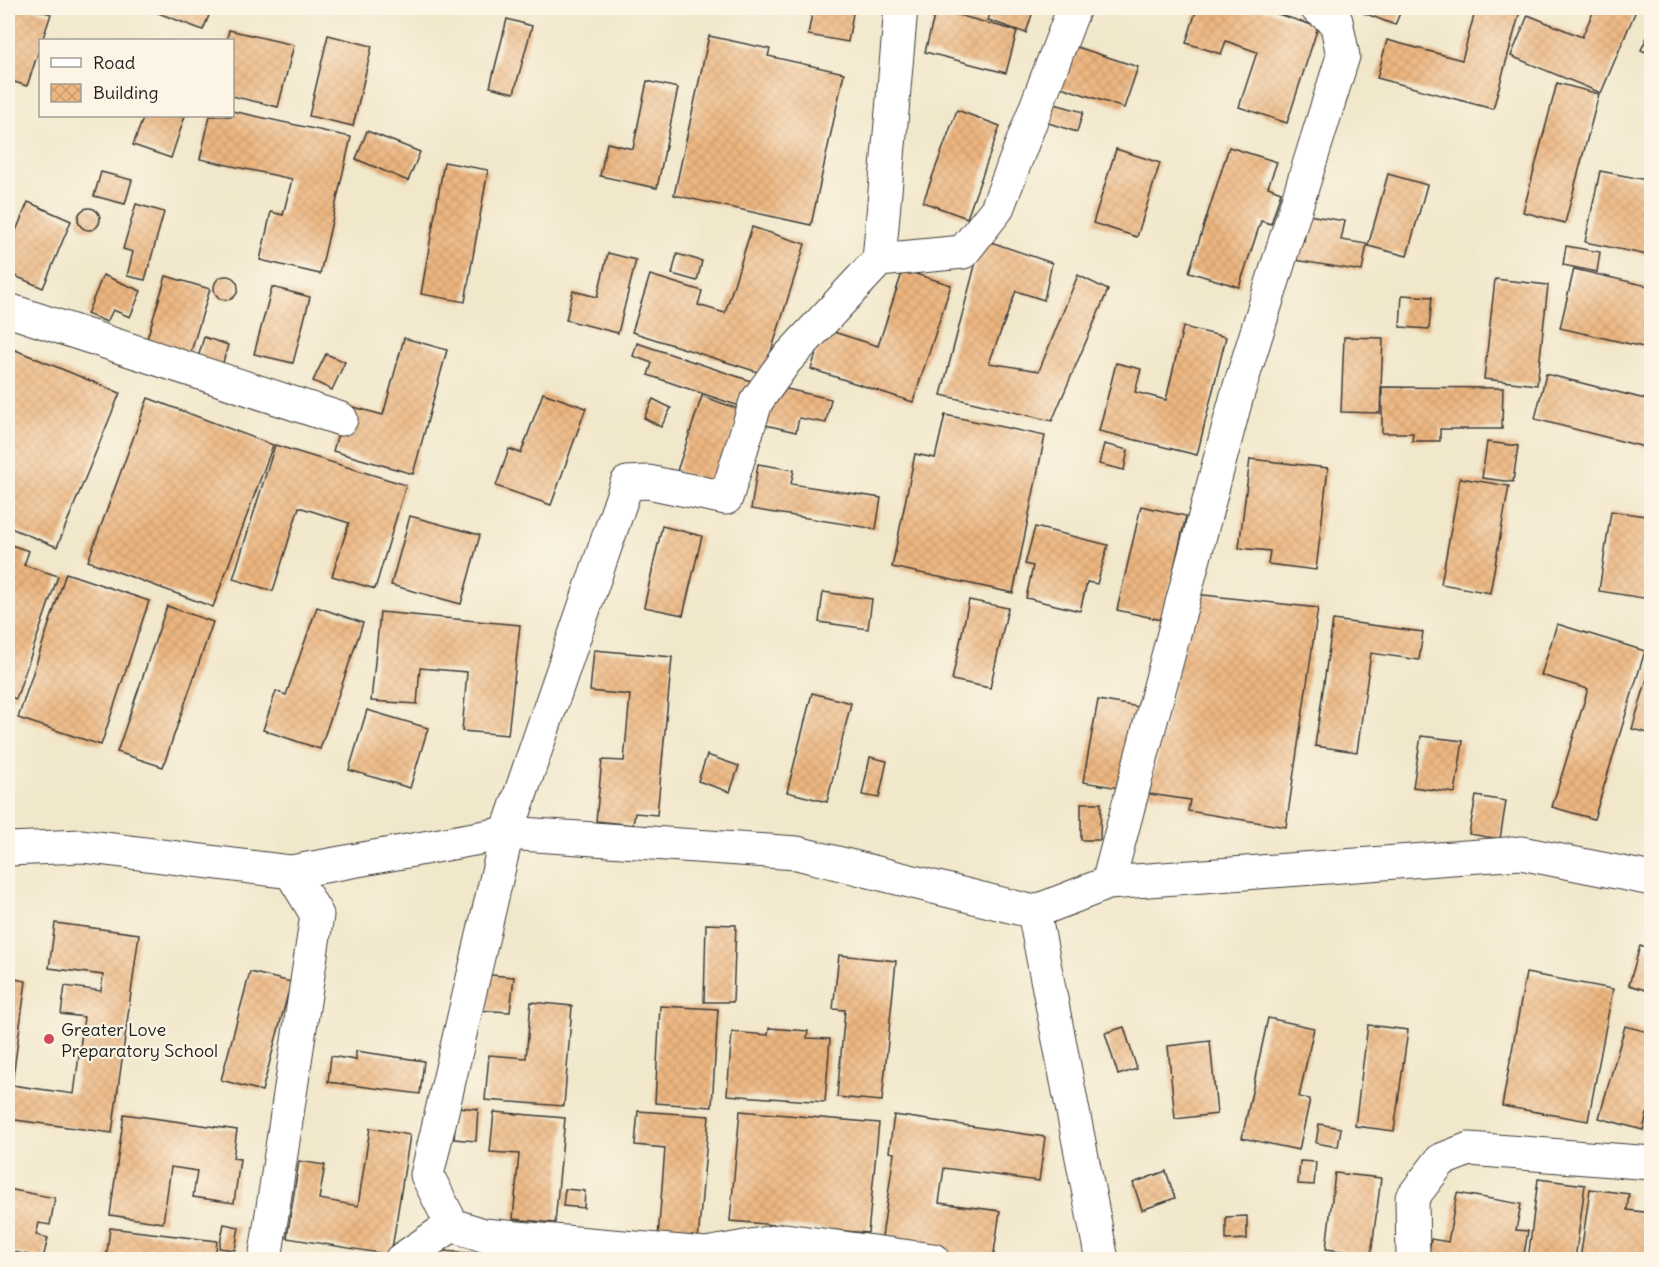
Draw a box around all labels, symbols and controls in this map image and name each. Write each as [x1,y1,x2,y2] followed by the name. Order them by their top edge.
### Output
[39,39,234,117] legend
[93,51,136,74] text: Road
[93,81,158,104] text: Building
[61,1018,218,1062] place label: Greater Love Preparatory School
[42,1032,56,1046] marker: Greater Love Preparatory School

